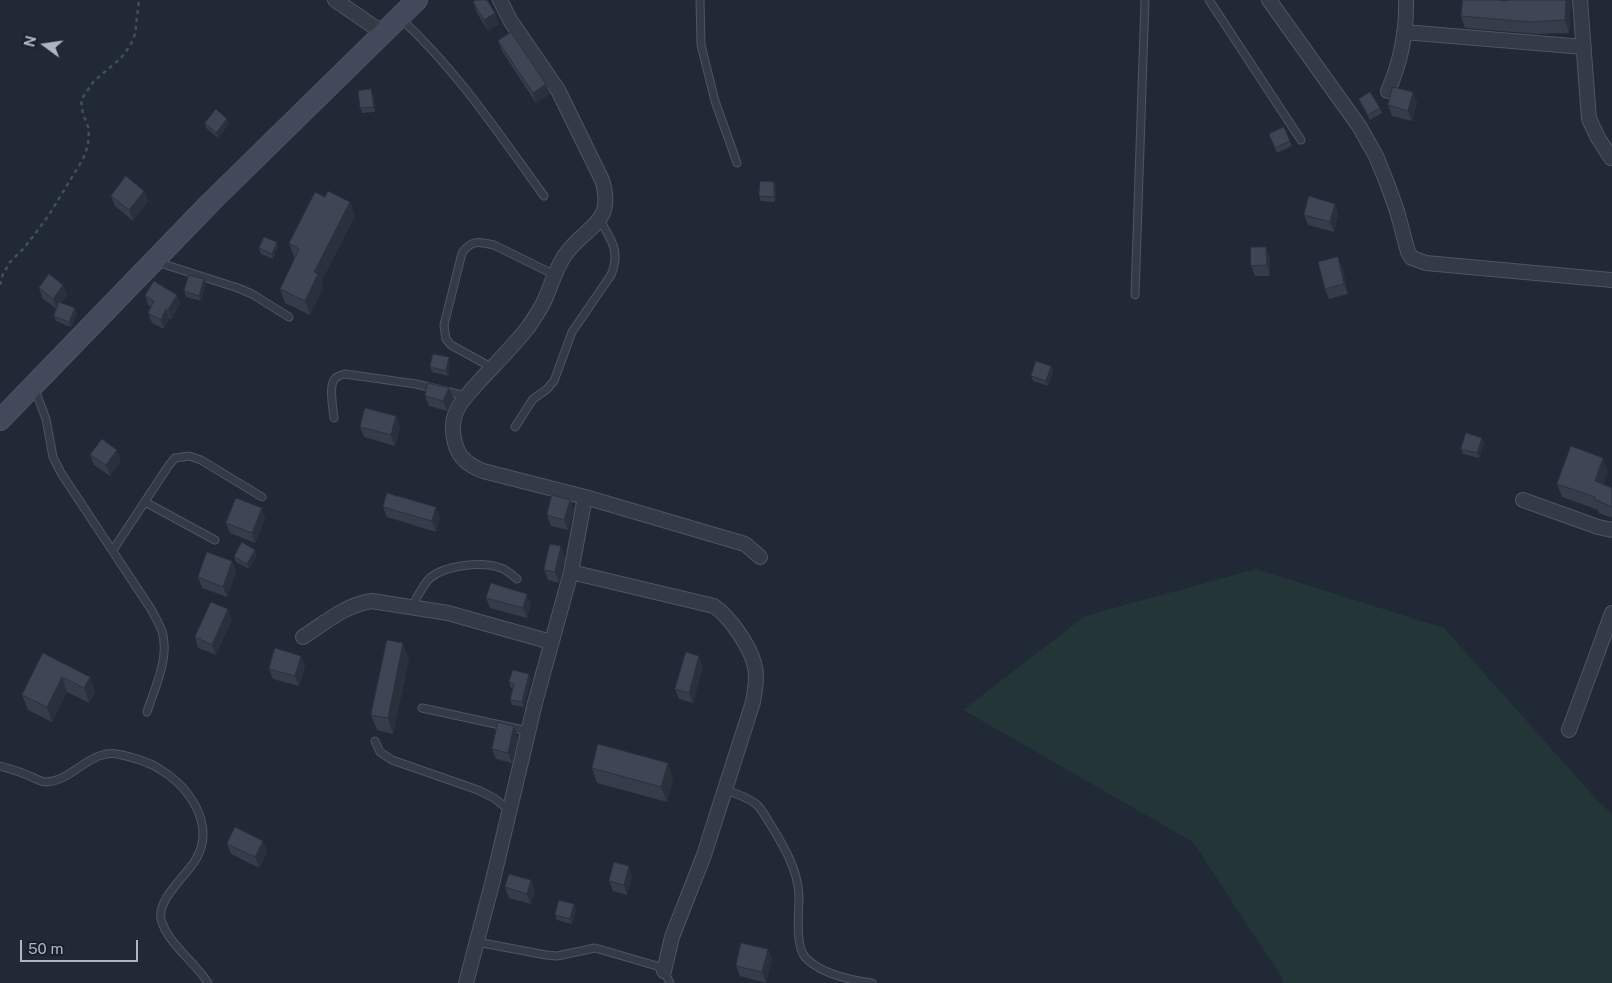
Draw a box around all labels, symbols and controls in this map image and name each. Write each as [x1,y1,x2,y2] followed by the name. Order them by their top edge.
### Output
[20,20,70,70] north arrow
[21,34,40,49] text: N
[22,930,140,962] scale bar
[28,940,63,957] text: 50 m

